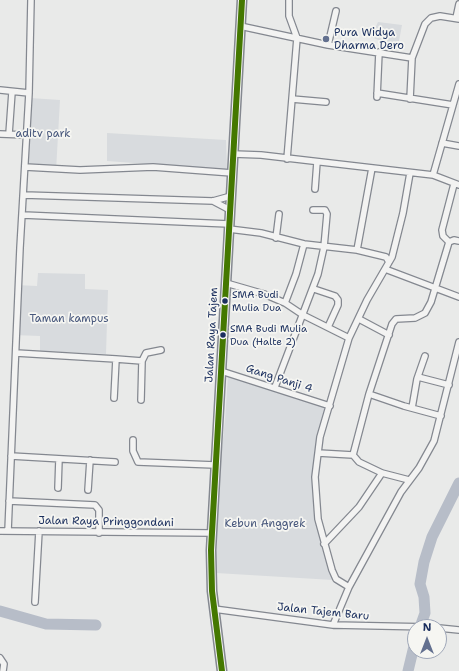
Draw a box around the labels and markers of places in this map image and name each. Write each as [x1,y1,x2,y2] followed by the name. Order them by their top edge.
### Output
[334,26,404,52] place label: Pura Widya Dharma Dero
[321,34,331,44] marker: Pura Widya Dharma Dero
[232,289,281,312] place label: SMA Budi Mulia Dua
[220,296,230,306] marker: SMA Budi Mulia Dua
[230,323,307,346] place label: SMA Budi Mulia Dua (Halte 2)
[218,330,228,340] marker: SMA Budi Mulia Dua (Halte 2)

